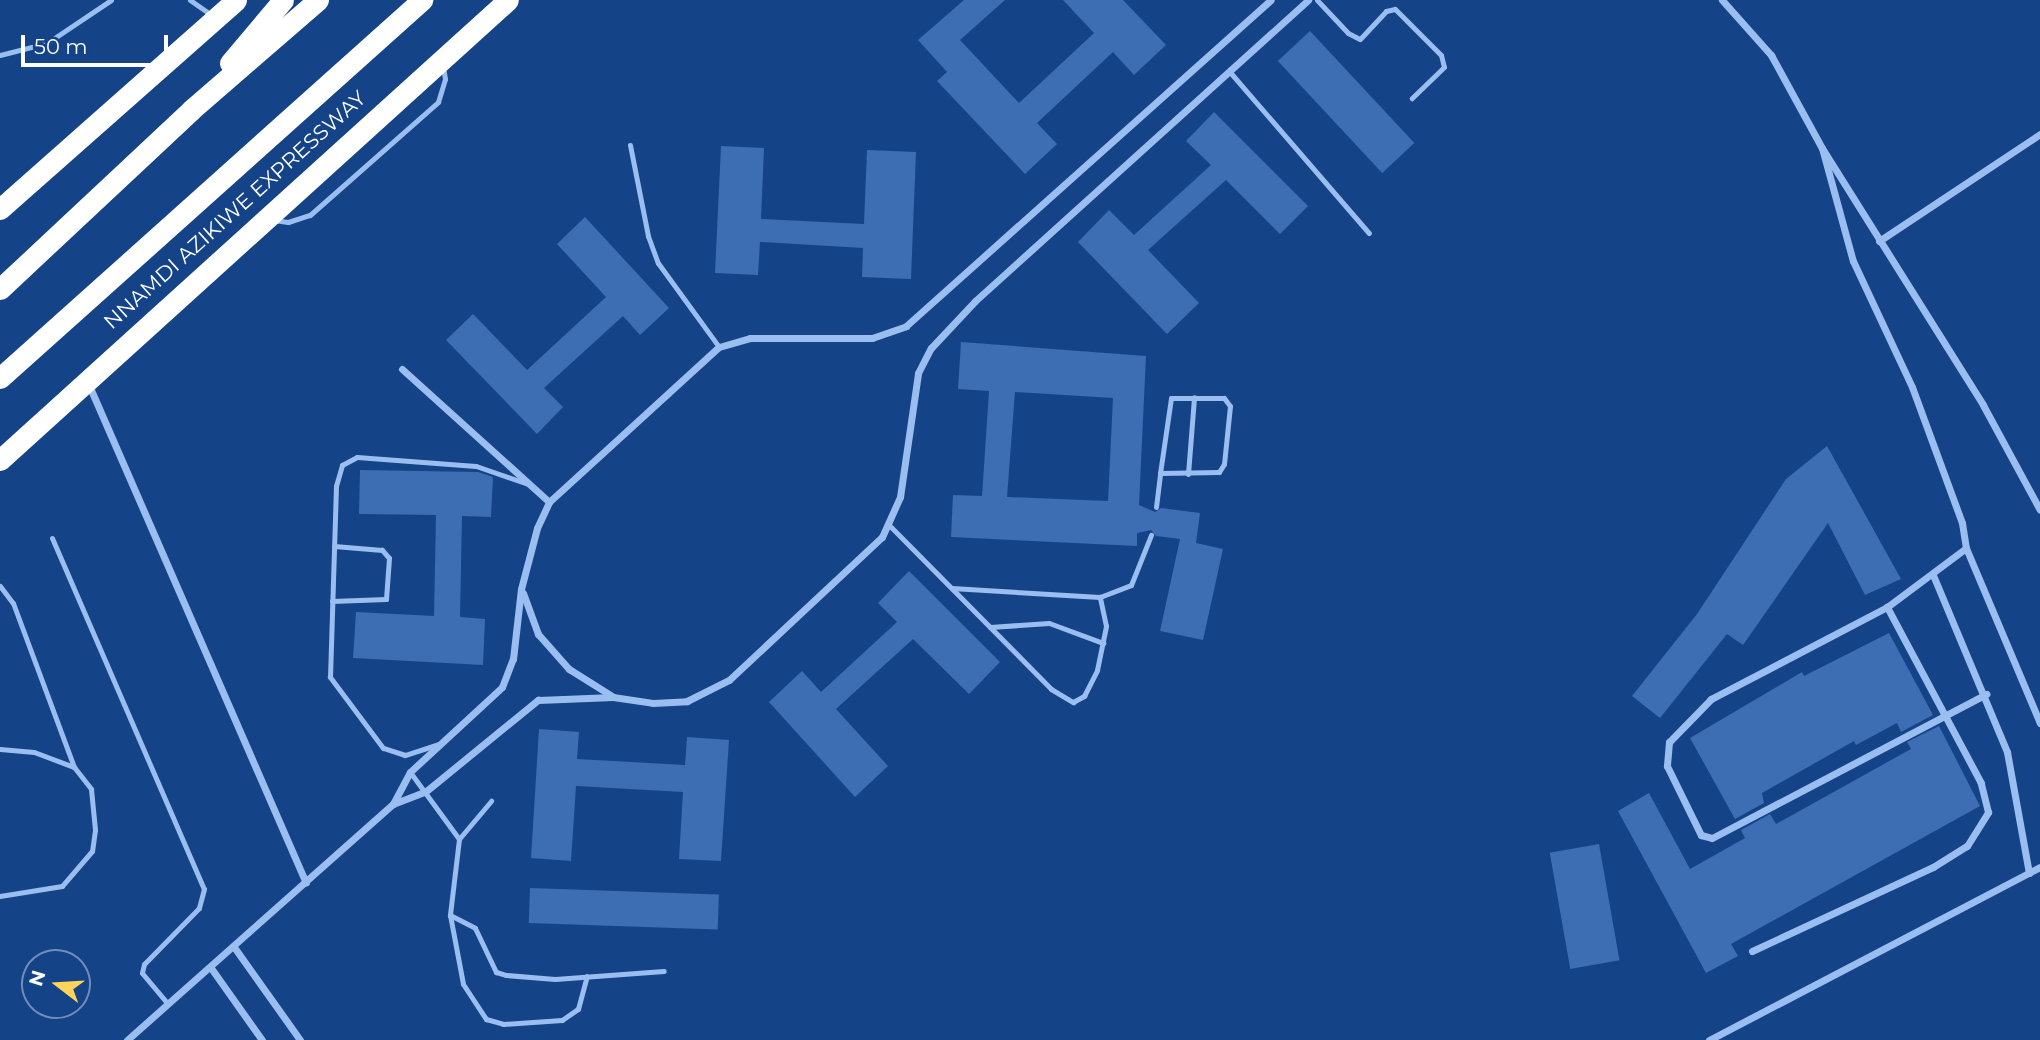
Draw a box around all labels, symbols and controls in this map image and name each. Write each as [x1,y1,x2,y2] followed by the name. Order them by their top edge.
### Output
[24,21,172,65] scale bar
[34,34,88,59] text: 50 m
[99,85,371,335] street label: NNAMDI AZIKIWE EXPRESSWAY
[21,949,91,1019] north arrow
[24,968,51,989] text: N

